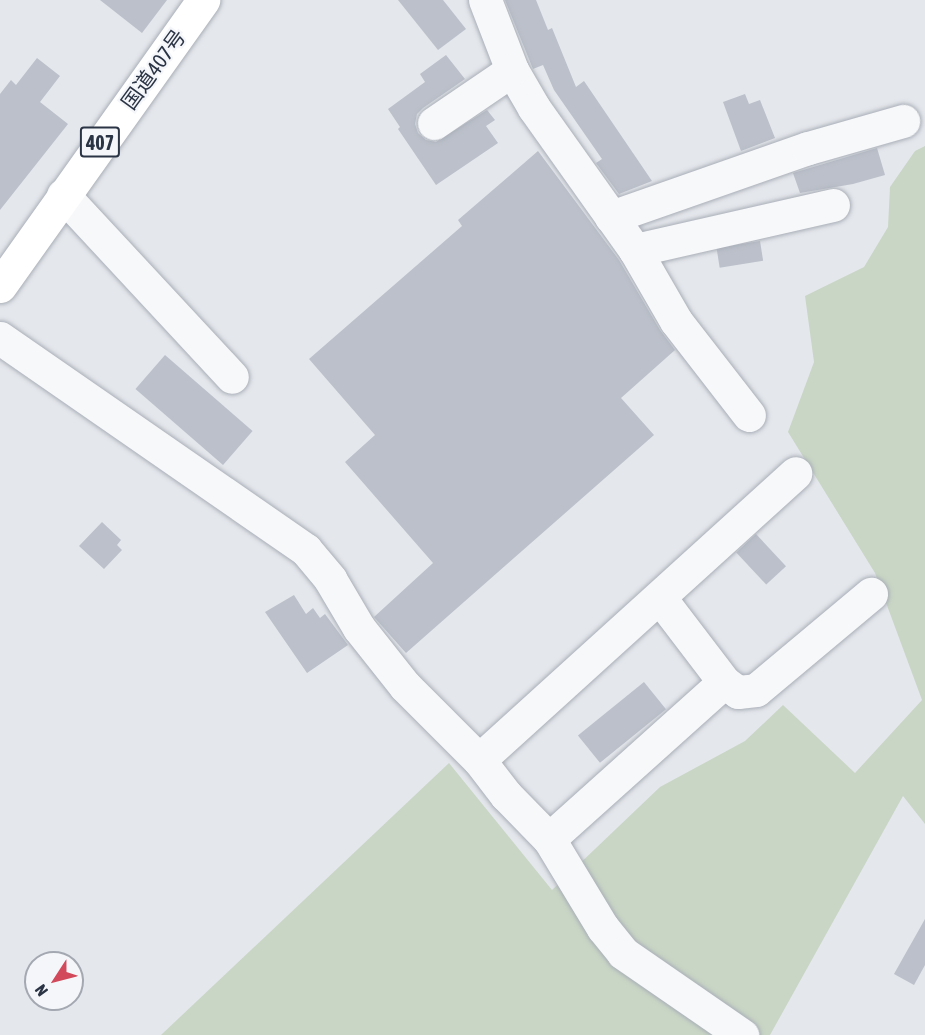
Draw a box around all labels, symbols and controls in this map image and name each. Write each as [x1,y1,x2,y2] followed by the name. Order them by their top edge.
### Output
[116,24,190,114] street label: 国道407号
[79,125,121,159] road number: 407
[24,951,84,1011] north arrow
[31,981,51,1000] text: N

